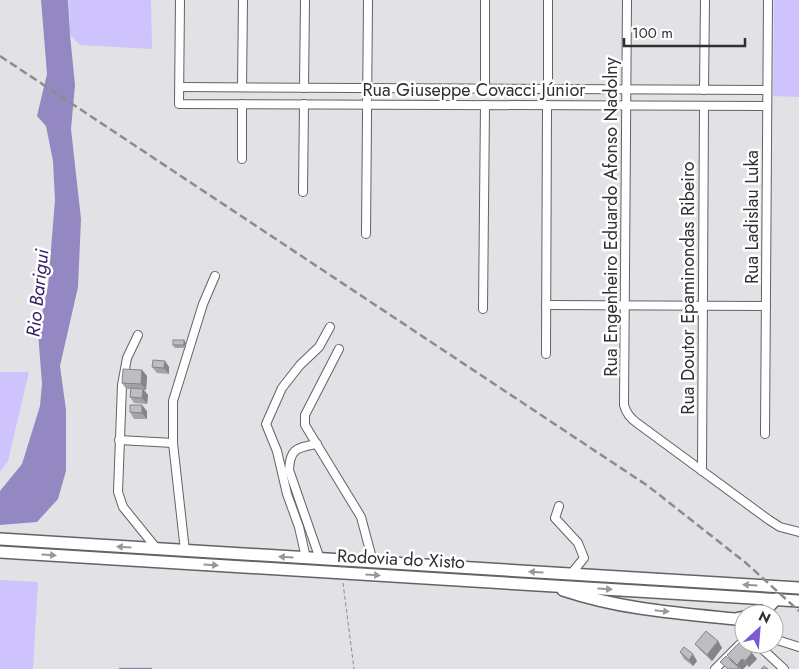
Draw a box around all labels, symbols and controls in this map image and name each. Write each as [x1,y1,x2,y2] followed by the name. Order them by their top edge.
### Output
[624,15,745,47] scale bar
[632,22,673,44] text: 100 m
[598,57,624,377] street label: Rua Engenheiro Eduardo Afonso Nadolny
[362,77,586,103] street label: Rua Giuseppe Covacci Júnior
[739,150,765,284] street label: Rua Ladislau Luka
[675,161,701,415] street label: Rua Doutor Epaminondas Ribeiro
[19,247,56,338] water label: Rio Barigui
[116,542,132,550] one-way arrow
[336,543,466,575] street label: Rodovia do Xisto
[41,551,57,559] one-way arrow
[278,552,294,560] one-way arrow
[203,561,219,569] one-way arrow
[527,567,543,575] one-way arrow
[365,571,381,579] one-way arrow
[742,580,758,588] one-way arrow
[597,585,613,593] one-way arrow
[734,604,784,654] north arrow
[755,606,774,629] text: N
[654,607,670,615] one-way arrow

